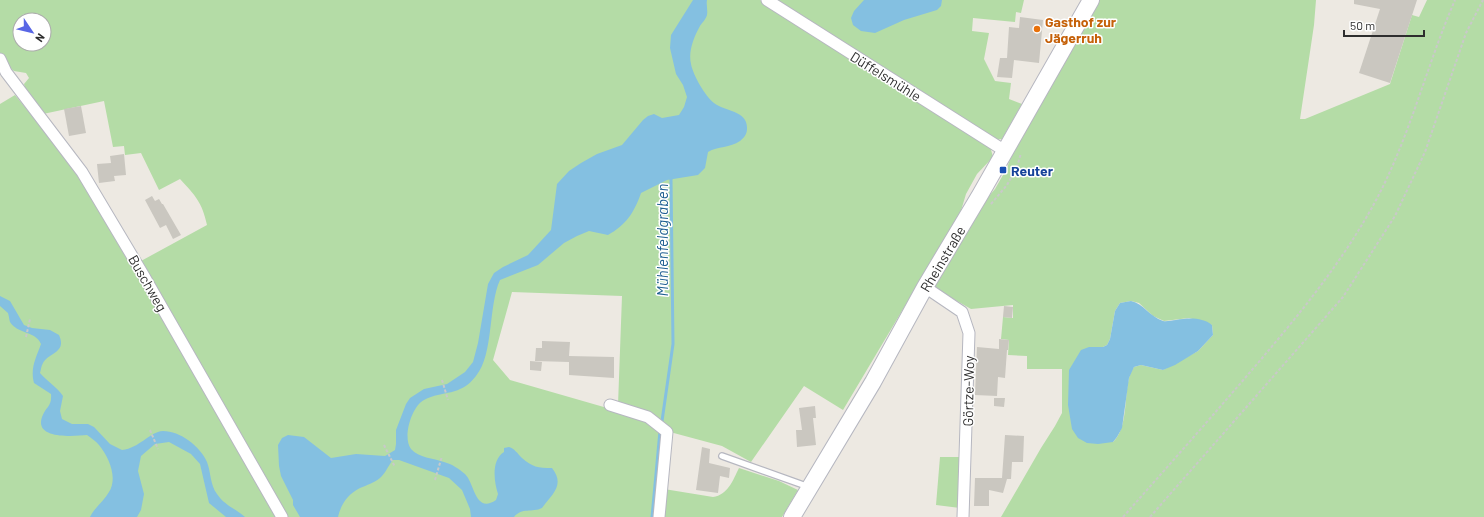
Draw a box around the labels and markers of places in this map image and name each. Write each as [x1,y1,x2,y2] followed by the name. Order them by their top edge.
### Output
[1045,13,1117,46] place label: Gasthof zur Jägerruh
[1032,24,1042,34] marker: Gasthof zur Jägerruh
[1011,162,1054,179] place label: Reuter
[998,165,1008,175] marker: Reuter

